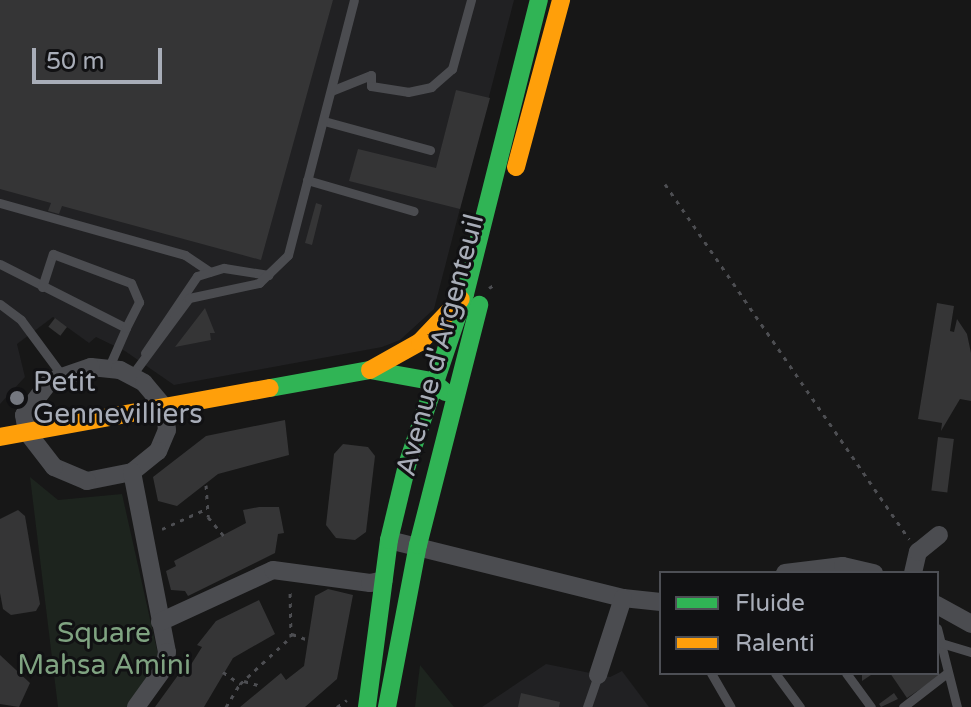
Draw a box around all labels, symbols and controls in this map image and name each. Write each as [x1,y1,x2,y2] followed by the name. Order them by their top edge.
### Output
[36,32,166,82] scale bar
[46,47,104,76] text: 50 m
[389,210,491,480] street label: Avenue d'Argenteuil
[33,365,203,431] place label: Petit Gennevilliers
[8,389,26,407] marker: Petit Gennevilliers
[659,571,939,675] legend
[735,589,805,618] text: Fluide
[17,616,191,682] park label: Square Mahsa Amini
[735,629,815,658] text: Ralenti

